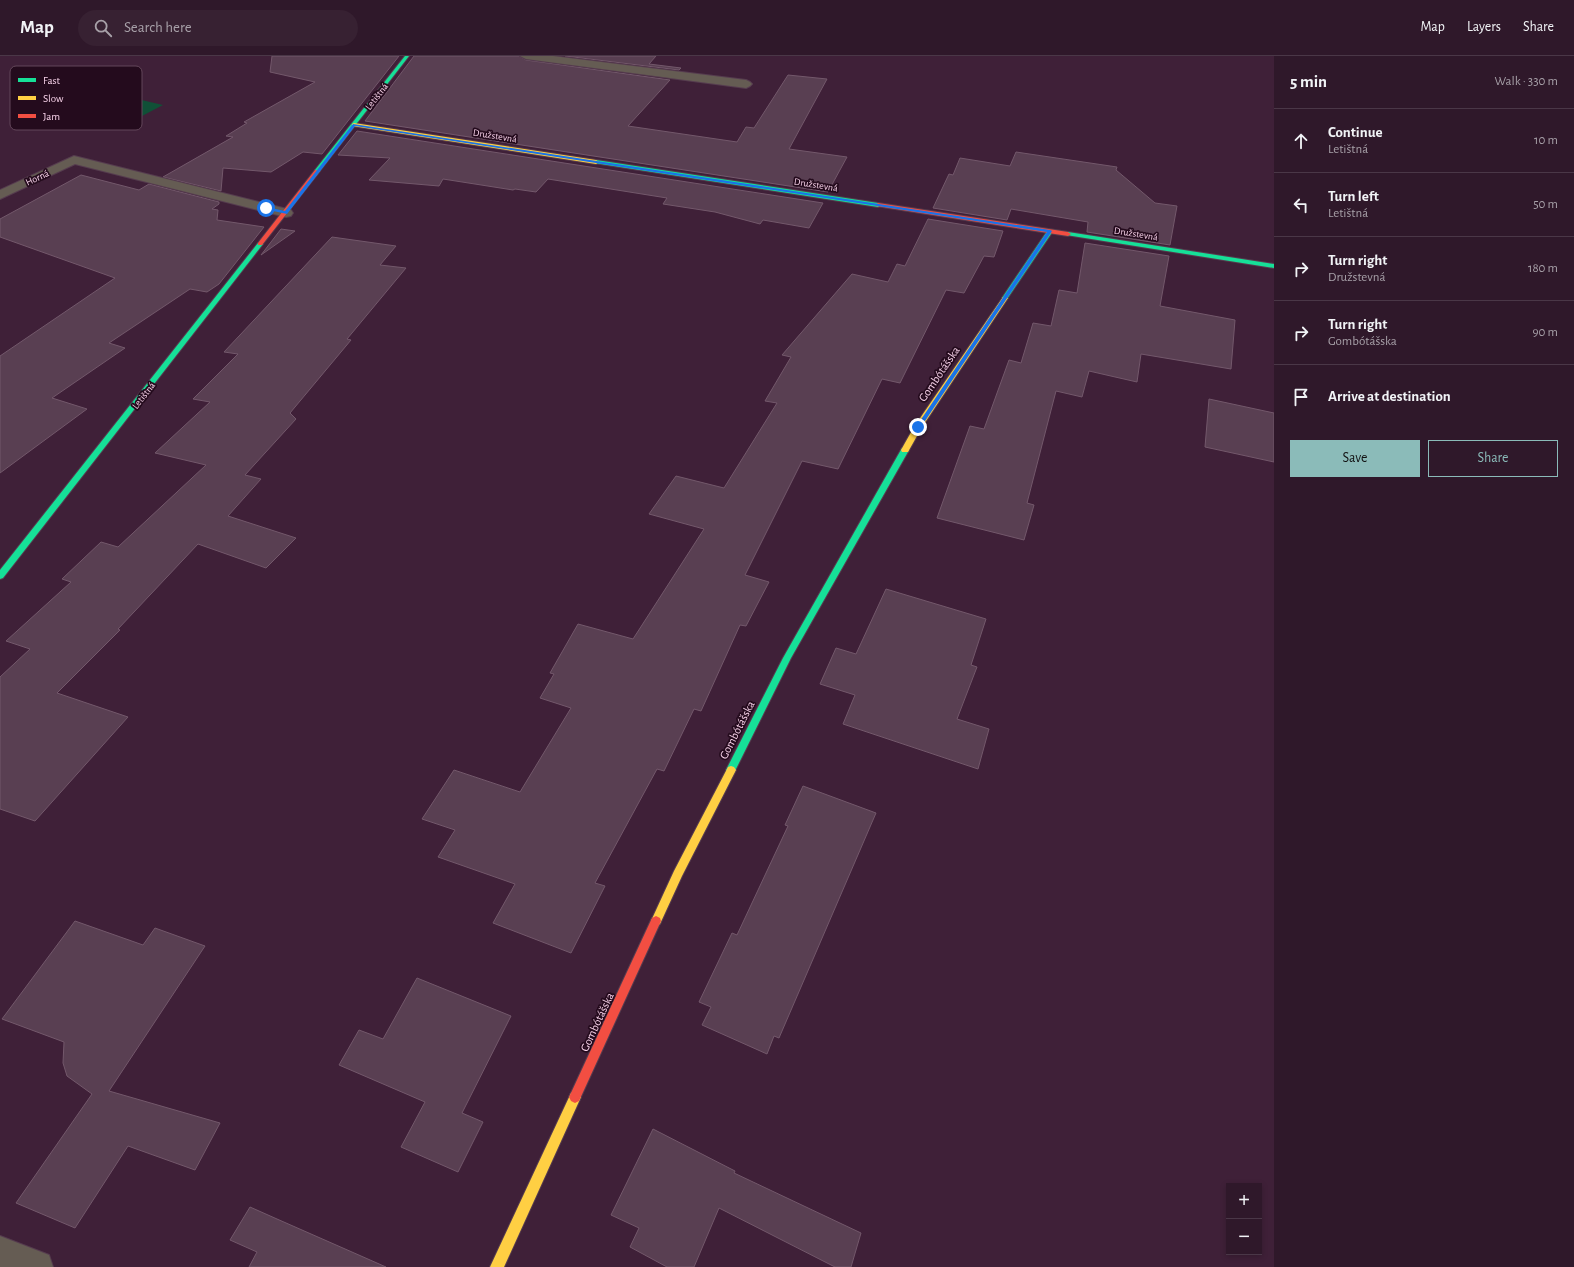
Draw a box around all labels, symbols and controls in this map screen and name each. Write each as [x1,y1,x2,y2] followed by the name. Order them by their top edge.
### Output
[78,10,358,46] search box
[92,17,114,39] icon: search
[20,18,54,37] text: Map
[124,20,192,35] text: Search here
[1420,20,1445,34] text: Map
[1467,20,1501,34] text: Layers
[1523,20,1554,34] text: Share
[10,66,142,130] legend
[1290,73,1327,90] text: 5 min
[43,75,61,86] text: Fast
[1495,75,1558,88] text: Walk · 330 m
[363,81,390,112] street label: Letištná
[43,93,64,104] text: Slow
[43,111,60,122] text: Jam
[1328,125,1383,140] text: Continue
[472,128,518,144] street label: Družstevná
[1290,130,1312,152] icon: ahead
[1534,134,1558,147] text: 10 m
[1328,143,1368,156] text: Letištná
[24,168,51,188] street label: Horná
[793,177,839,193] street label: Družstevná
[1328,189,1379,204] text: Turn left
[1290,194,1312,216] icon: left
[1533,198,1558,211] text: 50 m
[257,199,275,217] route start
[1328,207,1368,220] text: Letištná
[1113,226,1159,242] street label: Družstevná
[1328,253,1387,268] text: Turn right
[1290,258,1312,280] icon: right
[1528,262,1558,275] text: 180 m
[1328,271,1386,284] text: Družstevná
[1328,317,1387,332] text: Turn right
[1290,322,1312,344] icon: right
[1532,326,1558,339] text: 90 m
[1328,335,1397,348] text: Gombótášska
[916,344,962,404] street label: Gombótášska
[130,380,157,411] street label: Letištná
[1290,386,1312,408] icon: arrive
[1328,389,1451,404] text: Arrive at destination
[909,418,927,436] route end
[1290,440,1420,477] button: Save
[1428,440,1558,477] button: Share
[717,699,757,761] street label: Gombótášska
[578,990,616,1053] street label: Gombótášska
[1226,1183,1262,1255] map controls
[1226,1183,1262,1219] button: +
[1226,1219,1262,1255] button: −

